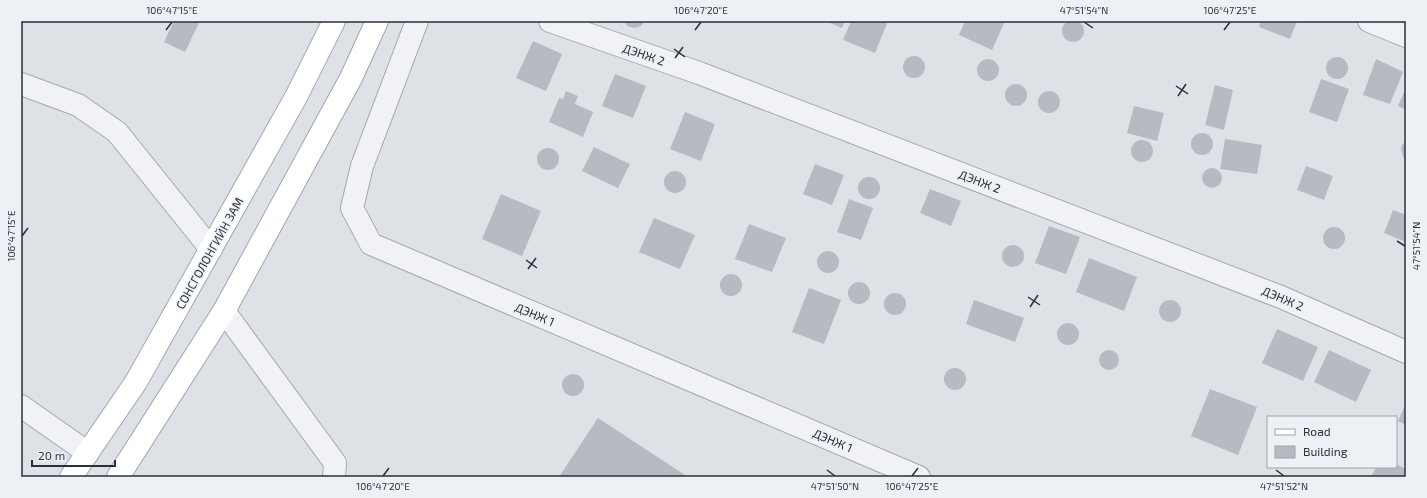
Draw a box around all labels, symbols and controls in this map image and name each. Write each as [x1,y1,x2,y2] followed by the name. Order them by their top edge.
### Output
[146,4,198,16] text: 106°47'15"E
[674,4,728,16] text: 106°47'20"E
[1060,4,1108,16] text: 47°51'54"N
[1204,4,1257,16] text: 106°47'25"E
[621,40,667,68] street label: ДЭНЖ 2
[957,167,1003,195] street label: ДЭНЖ 2
[172,195,246,311] street label: СОНСГОЛОНГИЙН ЗАМ
[5,210,17,262] text: 106°47'15"E
[1410,222,1422,270] text: 47°51'54"N
[1260,283,1306,313] street label: ДЭНЖ 2
[513,299,557,329] street label: ДЭНЖ 1
[1267,416,1397,468] legend
[1303,424,1331,438] text: Road
[811,425,855,455] street label: ДЭНЖ 1
[32,442,115,468] scale bar
[1303,444,1348,458] text: Building
[38,448,65,462] text: 20 m
[356,480,410,492] text: 106°47'20"E
[811,480,859,492] text: 47°51'50"N
[886,480,939,492] text: 106°47'25"E
[1260,480,1308,492] text: 47°51'52"N

